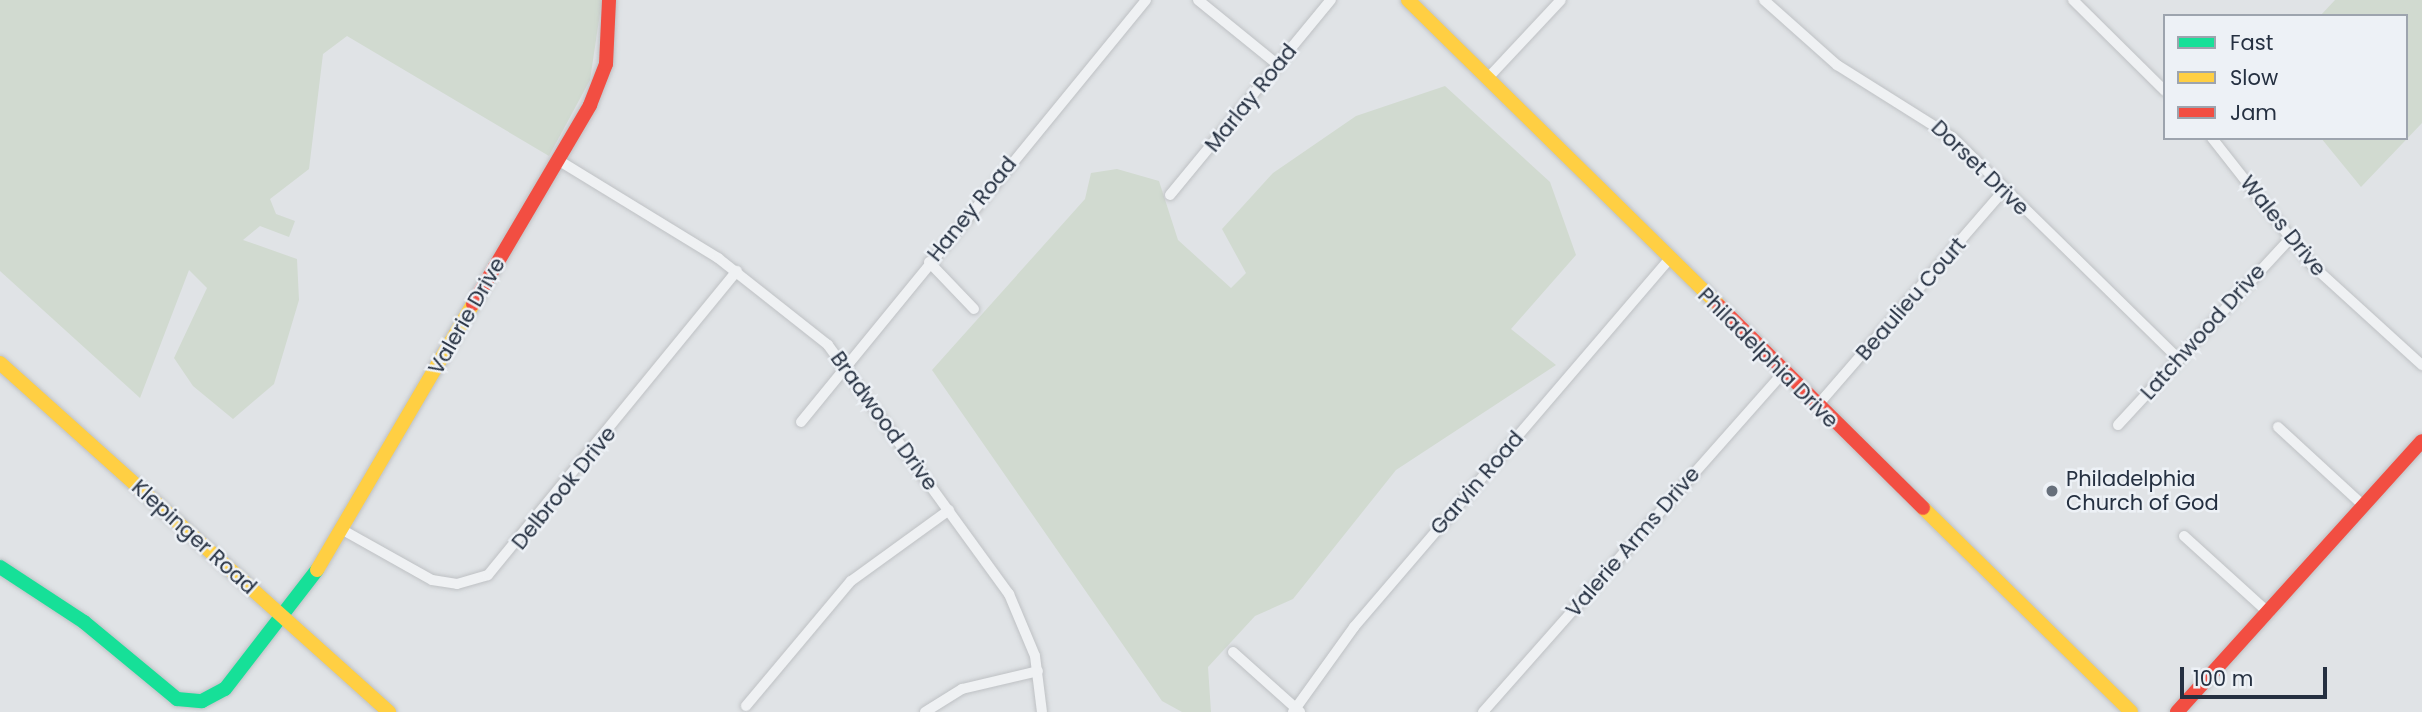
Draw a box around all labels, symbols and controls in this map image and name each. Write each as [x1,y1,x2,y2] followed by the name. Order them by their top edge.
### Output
[2163,14,2408,140] legend
[2230,28,2273,57] text: Fast
[1200,39,1302,157] street label: Marlay Road
[2230,63,2278,92] text: Slow
[2230,98,2277,127] text: Jam
[1926,115,2034,221] street label: Dorset Drive
[922,152,1022,266] street label: Haney Road
[2235,171,2331,281] street label: Wales Drive
[1851,232,1971,366] street label: Beaulieu Court
[423,253,511,379] street label: Valerie Drive
[2136,259,2270,405] street label: Latchwood Drive
[1693,283,1843,433] street label: Philadelphia Drive
[825,347,943,495] street label: Bradwood Drive
[507,421,621,555] street label: Delbrook Drive
[1425,426,1529,540] street label: Garvin Road
[1561,462,1705,622] street label: Valerie Arms Drive
[2066,466,2219,516] place label: Philadelphia Church of God
[127,474,261,600] street label: Klepinger Road
[2044,483,2060,499] marker: Philadelphia Church of God
[2184,652,2331,696] scale bar
[2193,664,2253,693] text: 100 m

